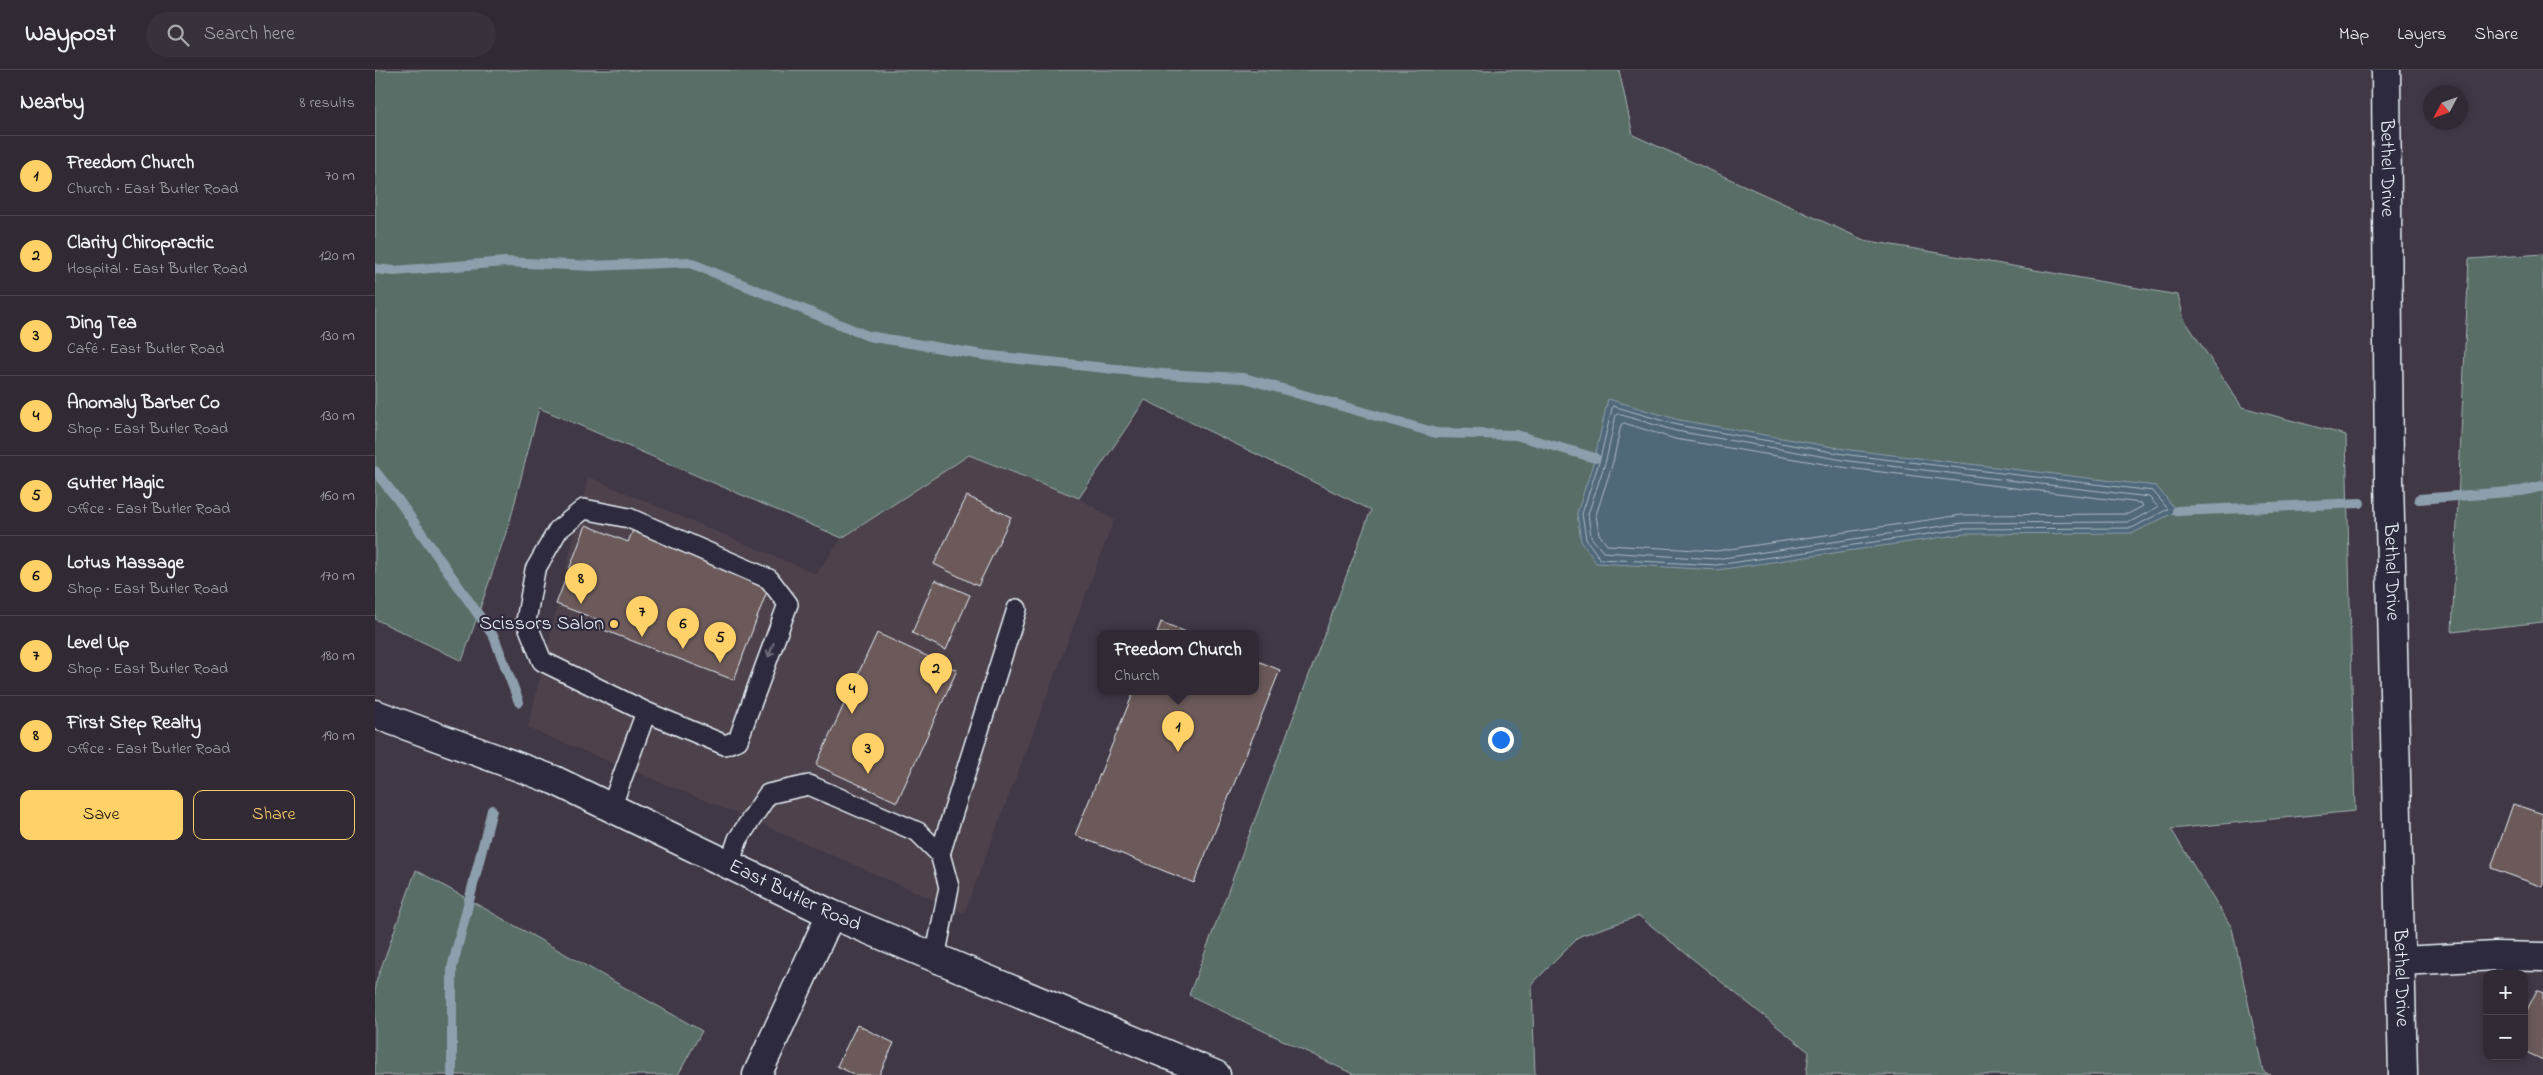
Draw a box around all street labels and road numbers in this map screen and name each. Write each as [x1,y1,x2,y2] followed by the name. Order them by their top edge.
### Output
[2372,118,2402,217] street label: Bethel Drive
[2376,522,2407,621] street label: Bethel Drive
[724,852,865,939] street label: East Butler Road
[2385,928,2416,1027] street label: Bethel Drive

